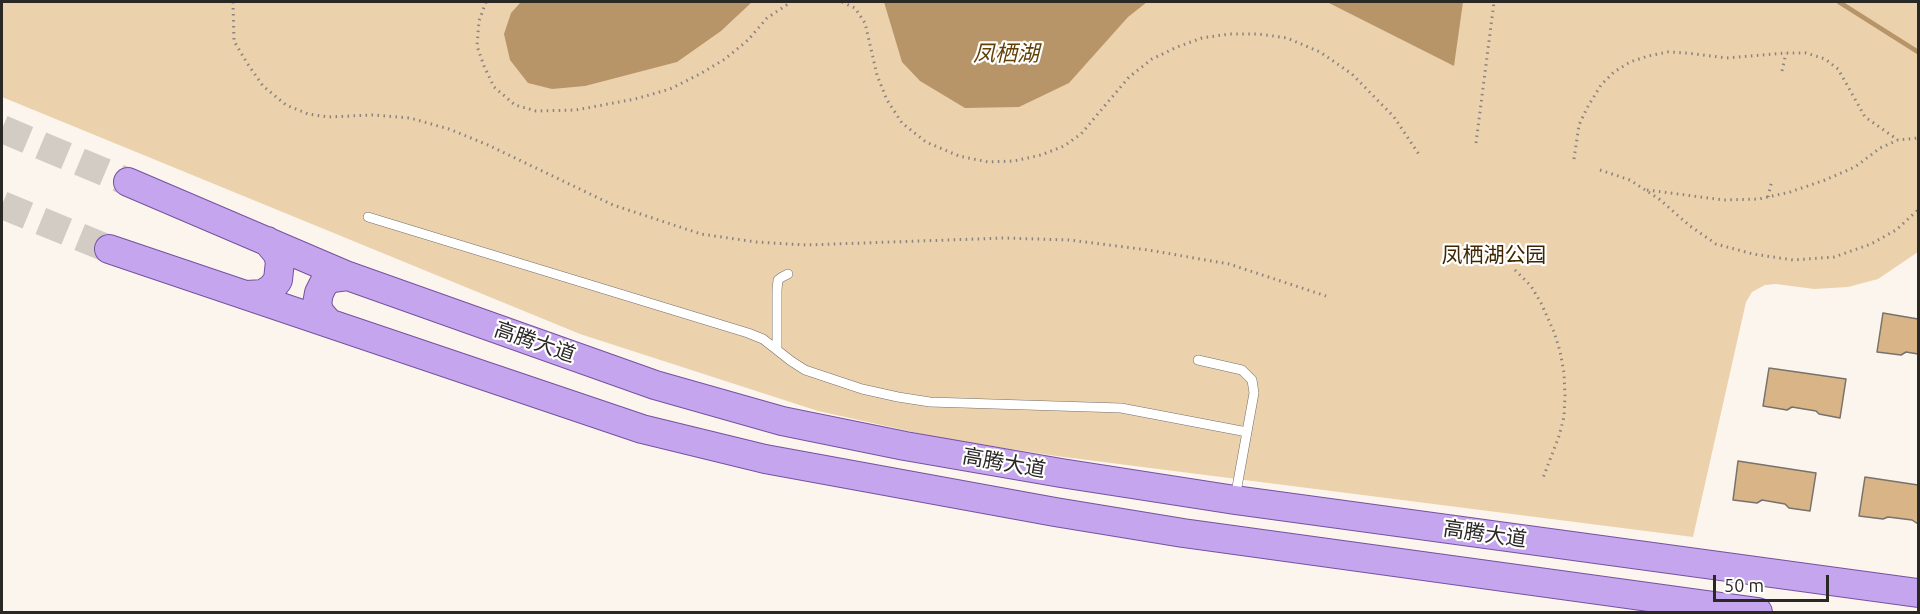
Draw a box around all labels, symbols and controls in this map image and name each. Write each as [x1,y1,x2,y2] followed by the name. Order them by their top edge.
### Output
[973,41,1039,67] water label: 凤栖湖
[1442,242,1546,268] park label: 凤栖湖公园
[491,316,579,368] street label: 高腾大道
[960,443,1048,483] street label: 高腾大道
[1442,516,1528,552] street label: 高腾大道
[1716,563,1832,601] scale bar
[1724,575,1764,595] text: 50 m

